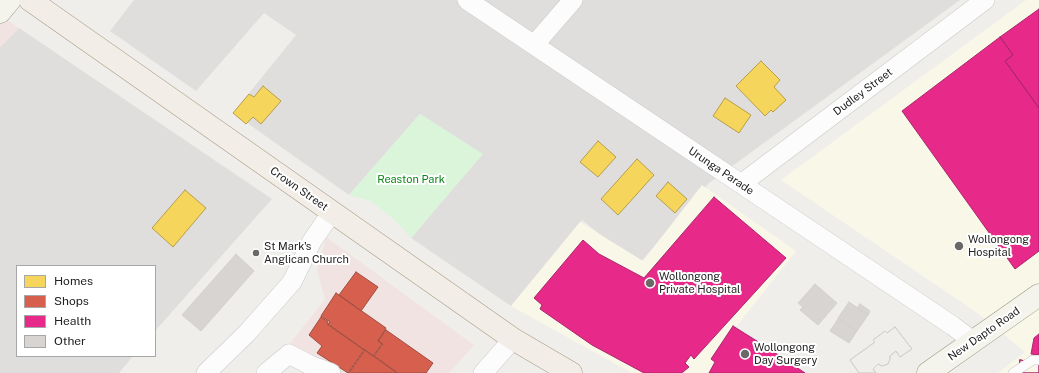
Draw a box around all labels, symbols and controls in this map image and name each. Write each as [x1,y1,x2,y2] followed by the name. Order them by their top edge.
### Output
[831,66,895,118] street label: Dudley Street
[686,144,756,198] street label: Urunga Parade
[268,164,330,214] street label: Crown Street
[377,173,445,187] park label: Reaston Park
[968,233,1029,259] place label: Wollongong Hospital
[264,240,349,266] place label: St Mark's Anglican Church
[953,240,965,252] marker: Wollongong Hospital
[251,248,261,258] marker: St Mark's Anglican Church
[16,265,156,357] legend
[659,270,740,296] place label: Wollongong Private Hospital
[54,274,93,288] text: Homes
[644,277,656,289] marker: Wollongong Private Hospital
[54,294,89,308] text: Shops
[946,304,1022,364] street label: New Dapto Road
[54,314,91,328] text: Health
[54,334,86,348] text: Other
[754,341,817,367] place label: Wollongong Day Surgery
[739,348,751,360] marker: Wollongong Day Surgery

